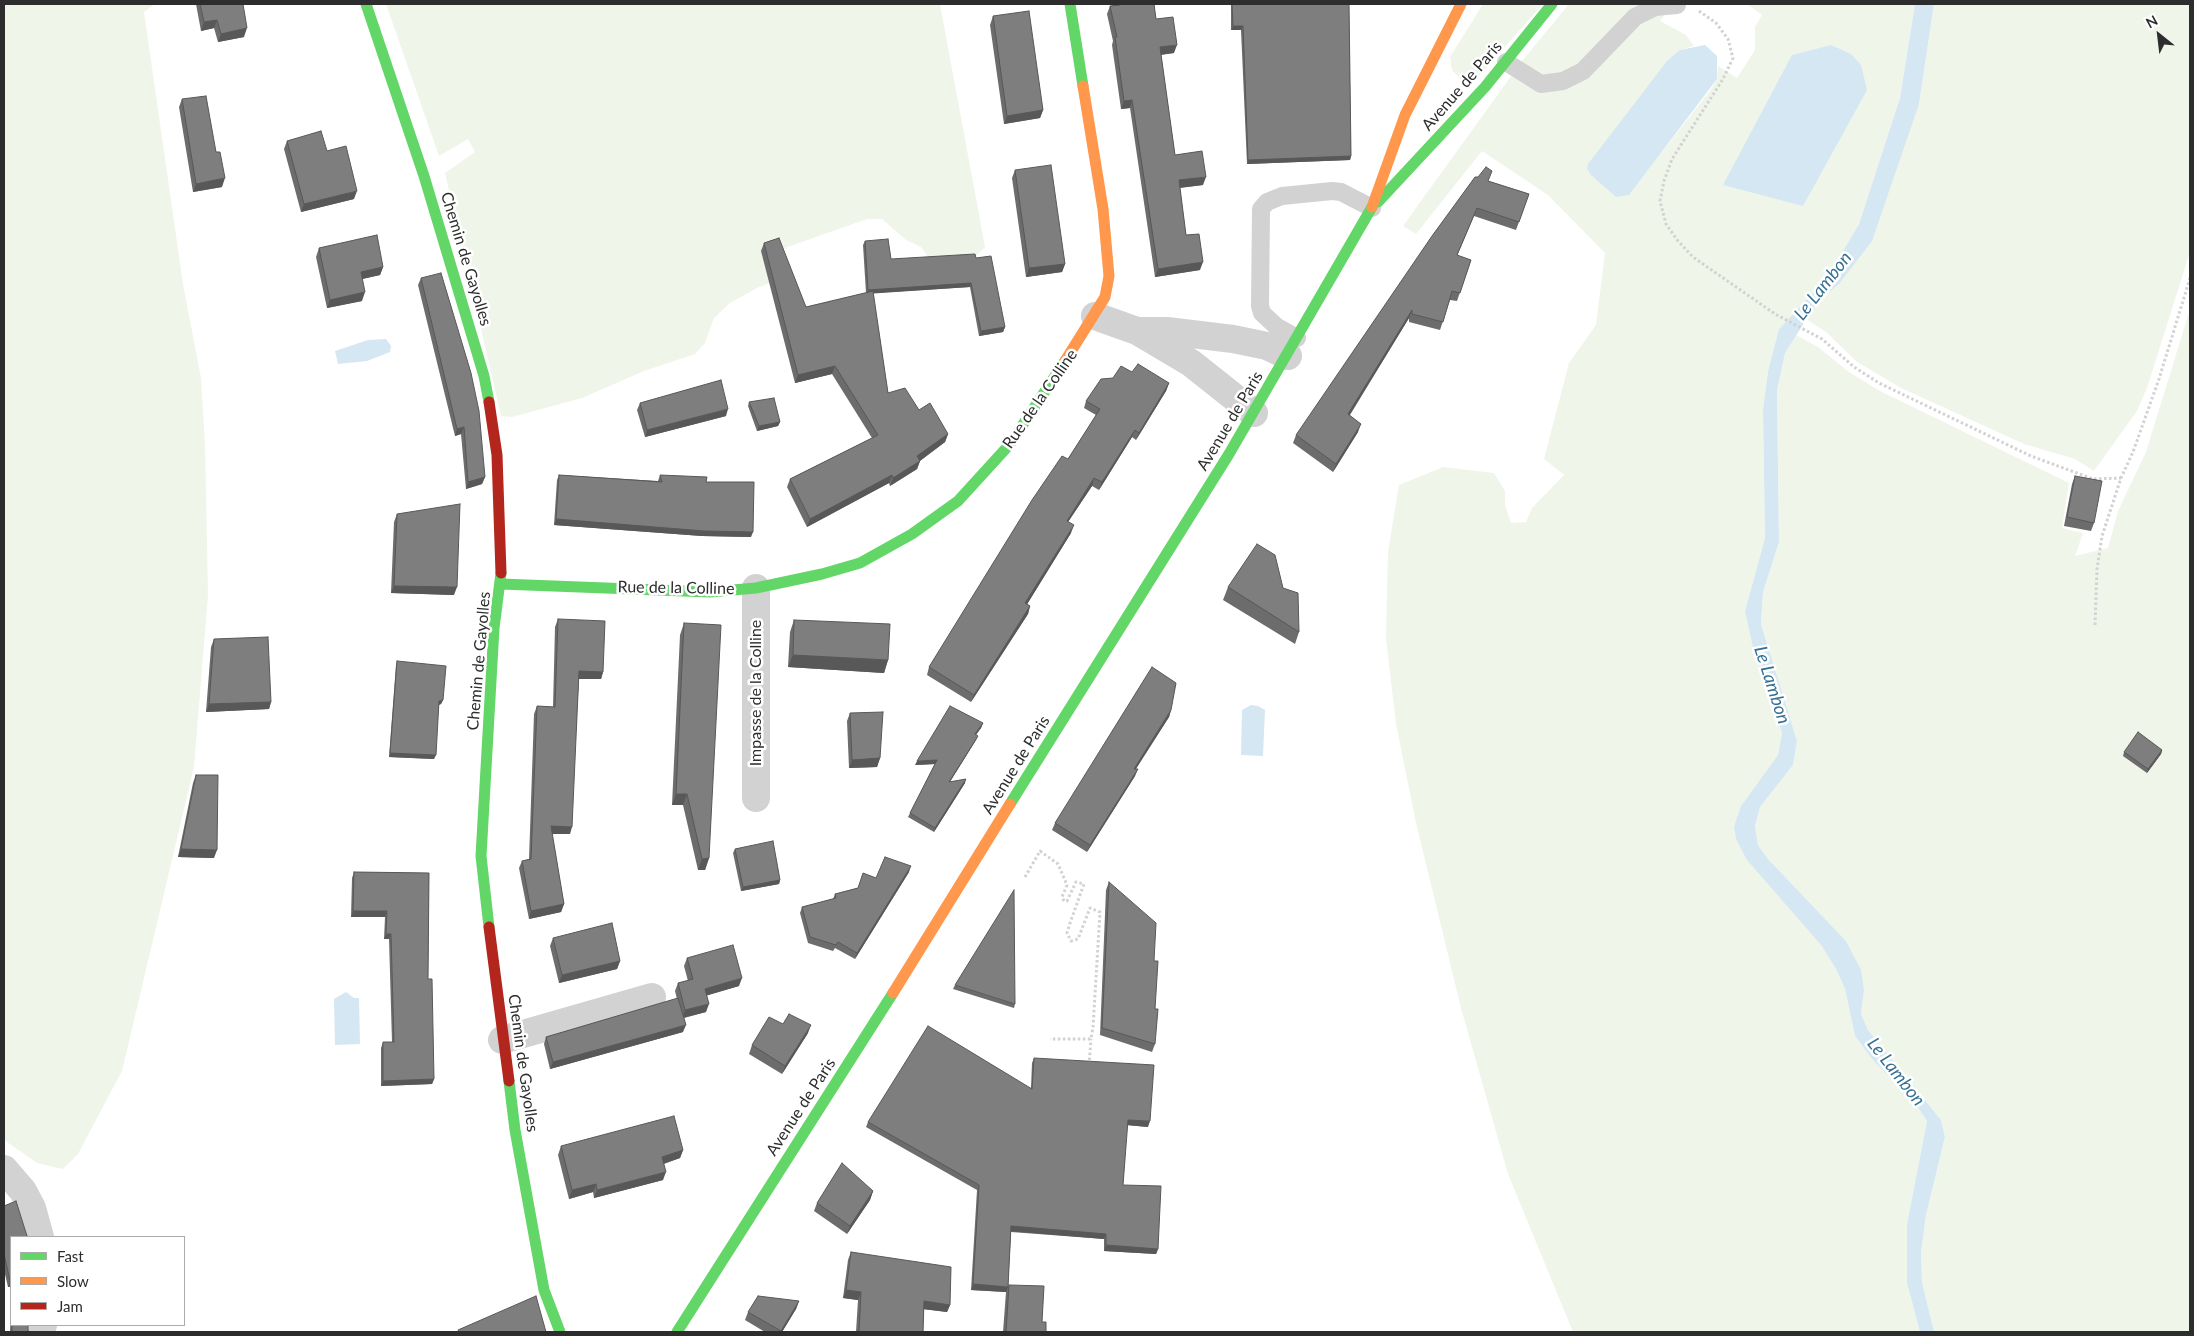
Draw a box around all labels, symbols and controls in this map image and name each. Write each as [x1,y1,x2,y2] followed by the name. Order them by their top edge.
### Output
[2134,10,2184,60] north arrow
[2143,11,2160,31] text: N
[1418,37,1506,135] street label: Avenue de Paris
[436,190,496,328] street label: Chemin de Gayolles
[1790,248,1856,324] water label: Le Lambon
[999,346,1081,452] street label: Rue de la Colline
[1193,368,1267,474] street label: Avenue de Paris
[617,577,735,599] street label: Rue de la Colline
[463,591,495,731] street label: Chemin de Gayolles
[746,620,766,766] street label: Impasse de la Colline
[1749,643,1795,727] water label: Le Lambon
[978,712,1054,818] street label: Avenue de Paris
[504,993,542,1133] street label: Chemin de Gayolles
[1863,1034,1929,1110] water label: Le Lambon
[762,1055,840,1159] street label: Avenue de Paris
[10,1236,185,1326] legend
[57,1247,84,1265] text: Fast
[57,1272,89,1290] text: Slow
[57,1297,83,1315] text: Jam

